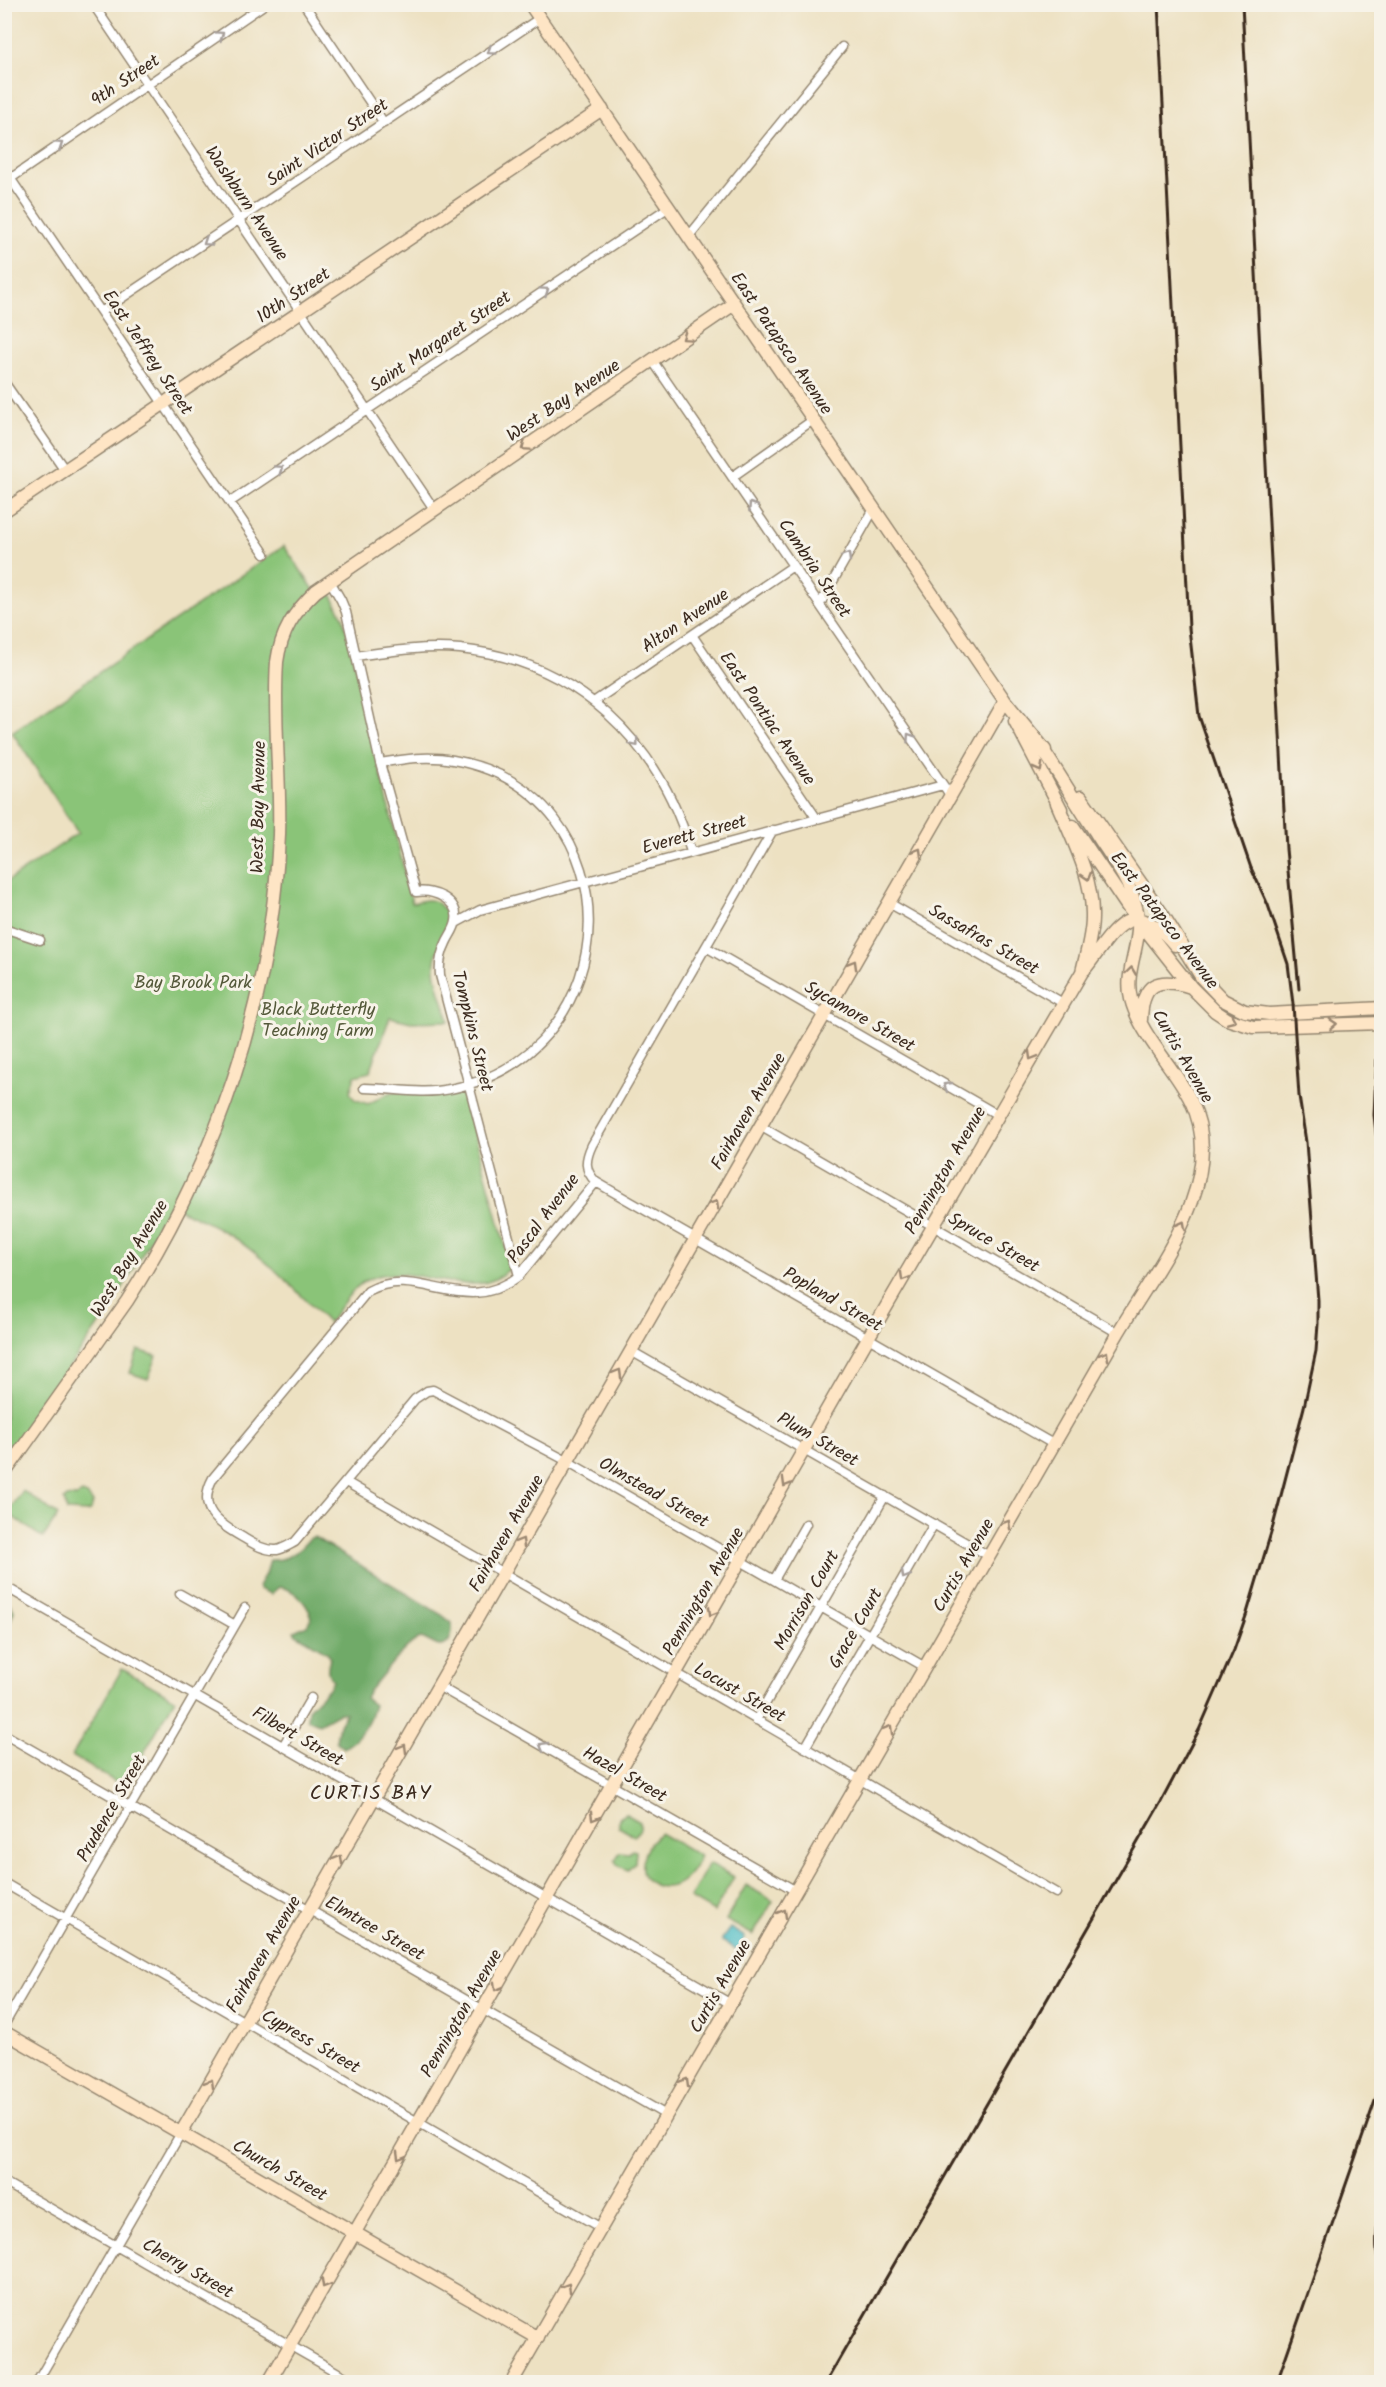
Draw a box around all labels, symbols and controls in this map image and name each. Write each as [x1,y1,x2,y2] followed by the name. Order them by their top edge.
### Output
[213,31,224,42] one-way arrow
[487,44,498,55] one-way arrow
[85,47,167,115] street label: 9th Street
[261,91,396,195] street label: Saint Victor Street
[196,140,295,267] street label: Washburn Avenue
[53,142,64,153] one-way arrow
[203,234,214,245] one-way arrow
[251,260,338,332] street label: 10th Street
[722,266,839,421] street label: East Patapsco Avenue
[364,283,518,401] street label: Saint Margaret Street
[94,284,200,422] street label: East Jeffrey Street
[539,287,550,298] one-way arrow
[682,330,693,341] one-way arrow
[501,352,627,450] street label: West Bay Avenue
[521,440,532,451] one-way arrow
[272,465,283,476] one-way arrow
[749,502,760,513] one-way arrow
[770,513,858,625] street label: Cambria Street
[840,552,851,563] one-way arrow
[636,581,736,661] street label: Alton Avenue
[711,646,822,792] street label: East Pontiac Avenue
[906,732,917,743] one-way arrow
[627,736,638,747] one-way arrow
[244,740,275,874] street label: West Bay Avenue
[1032,762,1043,773] one-way arrow
[639,807,751,863] street label: Everett Street
[1102,845,1226,996] street label: East Patapsco Avenue
[911,848,922,858] one-way arrow
[1079,870,1092,881] one-way arrow
[923,897,1045,984] street label: Sassafras Street
[846,960,858,970] one-way arrow
[1125,966,1137,975] one-way arrow
[443,968,501,1096] street label: Tompkins Street
[134,969,252,998] park label: Bay Brook Park
[798,974,921,1061] street label: Sycamore Street
[261,996,376,1046] park label: Black Butterfly Teaching Farm
[1143,1004,1220,1109] street label: Curtis Avenue
[1226,1013,1237,1025] one-way arrow
[1328,1018,1337,1031] one-way arrow
[704,1047,795,1176] street label: Fairhaven Avenue
[1028,1050,1040,1060] one-way arrow
[943,1081,953,1093] one-way arrow
[898,1101,995,1241] street label: Pennington Avenue
[500,1167,588,1270] street label: Pascal Avenue
[84,1194,177,1323] street label: West Bay Avenue
[708,1200,720,1210] one-way arrow
[942,1205,1045,1282] street label: Spruce Street
[1175,1220,1186,1231] one-way arrow
[777,1260,888,1341] street label: Popland Street
[900,1271,911,1281] one-way arrow
[1098,1351,1109,1361] one-way arrow
[611,1369,622,1379] one-way arrow
[771,1405,864,1476] street label: Plum Street
[593,1450,715,1537] street label: Olmstead Street
[462,1469,553,1598] street label: Fairhaven Avenue
[782,1476,793,1487] one-way arrow
[926,1513,1003,1618] street label: Curtis Avenue
[1000,1520,1011,1530] one-way arrow
[656,1522,753,1662] street label: Pennington Avenue
[514,1538,525,1548] one-way arrow
[767,1544,848,1656] street label: Morrison Court
[901,1569,912,1579] one-way arrow
[821,1582,892,1675] street label: Grace Court
[708,1606,719,1616] one-way arrow
[688,1655,792,1732] street label: Locust Street
[246,1699,349,1776] street label: Filbert Street
[882,1725,893,1735] one-way arrow
[576,1739,673,1812] street label: Hazel Street
[539,1742,549,1753] one-way arrow
[395,1743,407,1754] one-way arrow
[70,1749,155,1868] street label: Prudence Street
[310,1778,432,1810] district label: CURTIS BAY
[589,1811,601,1822] one-way arrow
[331,1855,343,1865] one-way arrow
[319,1889,431,1970] street label: Elmtree Street
[219,1890,310,2019] street label: Fairhaven Avenue
[776,1909,787,1919] one-way arrow
[683,1934,760,2039] street label: Curtis Avenue
[414,1944,511,2084] street label: Pennington Avenue
[492,1980,504,1991] one-way arrow
[255,2002,366,2083] street label: Cypress Street
[678,2078,690,2088] one-way arrow
[203,2079,214,2089] one-way arrow
[226,2132,333,2211] street label: Church Street
[395,2150,407,2160] one-way arrow
[136,2231,239,2308] street label: Cherry Street
[321,2278,333,2288] one-way arrow
[560,2283,571,2294] one-way arrow

